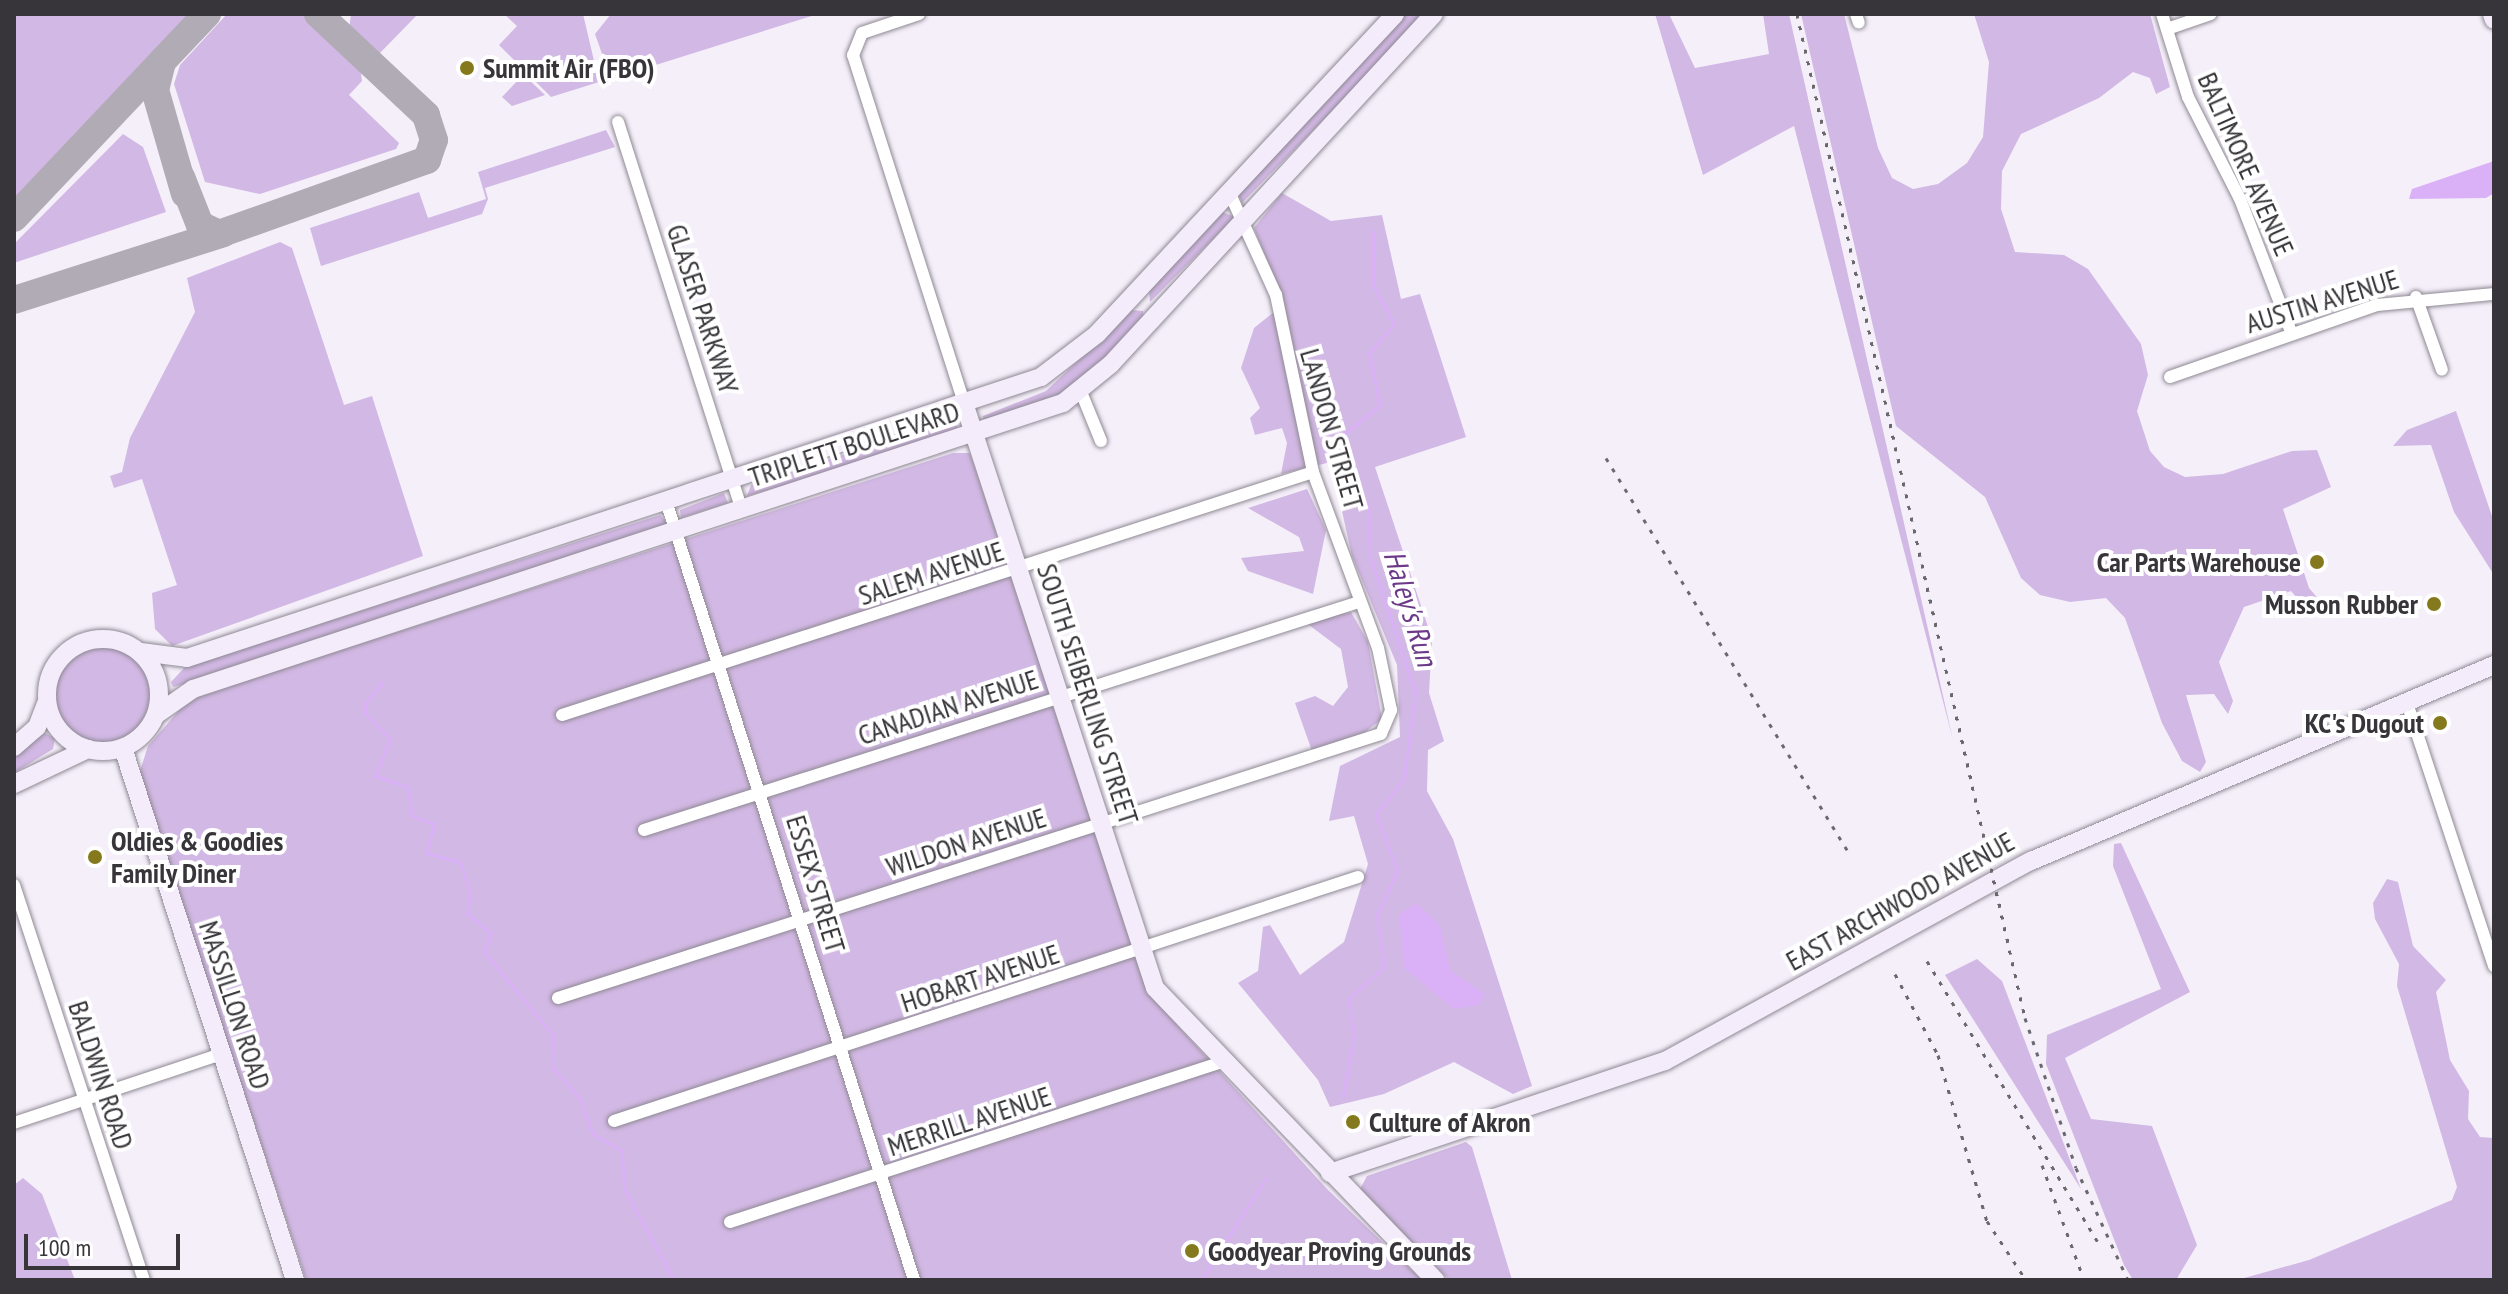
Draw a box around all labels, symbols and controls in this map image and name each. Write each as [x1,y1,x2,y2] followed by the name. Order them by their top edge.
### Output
[483,51,655,85] place label: Summit Air (FBO)
[458,59,476,77] marker: Summit Air (FBO)
[2190,67,2302,261] street label: BALTIMORE AVENUE
[660,220,746,398] street label: GLASER PARKWAY
[2241,262,2403,340] street label: AUSTIN AVENUE
[1293,345,1371,513] street label: LANDON STREET
[744,394,964,494] street label: TRIPLETT BOULEVARD
[854,534,1008,612] street label: SALEM AVENUE
[2096,545,2301,579] place label: Car Parts Warehouse
[1376,546,1446,670] water label: Haley's Run
[2308,553,2326,571] marker: Car Parts Warehouse
[1030,559,1146,829] street label: SOUTH SEIBERLING STREET
[2265,587,2418,621] place label: Musson Rubber
[2425,595,2443,613] marker: Musson Rubber
[853,662,1043,752] street label: CANADIAN AVENUE
[2305,706,2424,740] place label: KC's Dugout
[2431,714,2449,732] marker: KC's Dugout
[881,800,1051,884] street label: WILDON AVENUE
[779,811,853,957] street label: ESSEX STREET
[111,824,284,890] place label: Oldies & Goodies Family Diner
[1779,824,2021,978] street label: EAST ARCHWOOD AVENUE
[86,848,104,866] marker: Oldies & Goodies Family Diner
[192,917,278,1093] street label: MASSILLON ROAD
[896,936,1064,1020] street label: HOBART AVENUE
[61,997,141,1153] street label: BALDWIN ROAD
[882,1079,1056,1163] street label: MERRILL AVENUE
[1369,1105,1532,1139] place label: Culture of Akron
[1344,1113,1362,1131] marker: Culture of Akron
[28,1218,184,1268] scale bar
[38,1232,91,1263] text: 100 m
[1208,1234,1471,1268] place label: Goodyear Proving Grounds
[1183,1242,1201,1260] marker: Goodyear Proving Grounds

